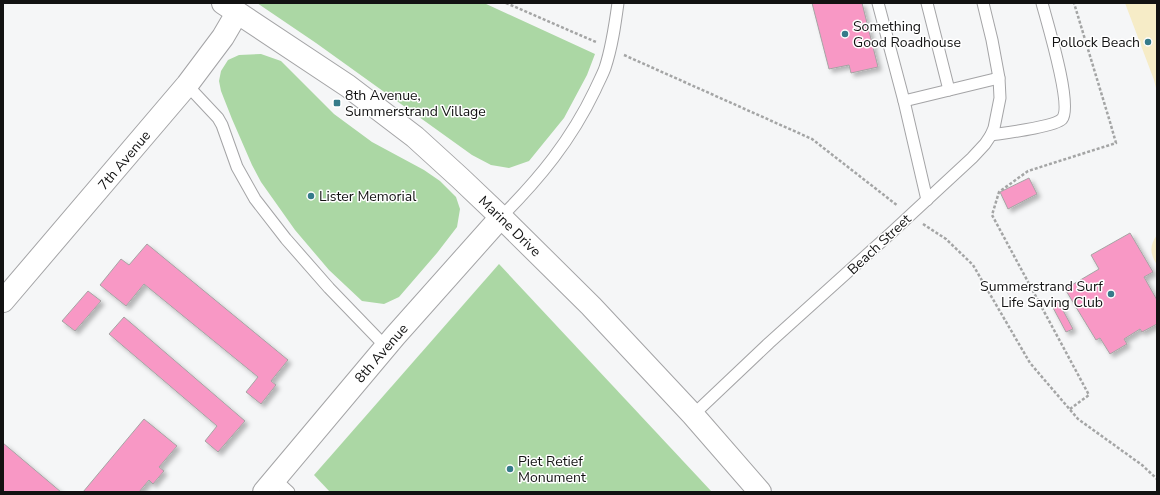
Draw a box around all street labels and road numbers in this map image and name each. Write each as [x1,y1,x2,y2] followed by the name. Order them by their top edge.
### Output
[94,126,155,194] street label: 7th Avenue
[474,192,545,261] street label: Marine Drive
[843,210,915,279] street label: Beach Street
[350,320,412,387] street label: 8th Avenue

